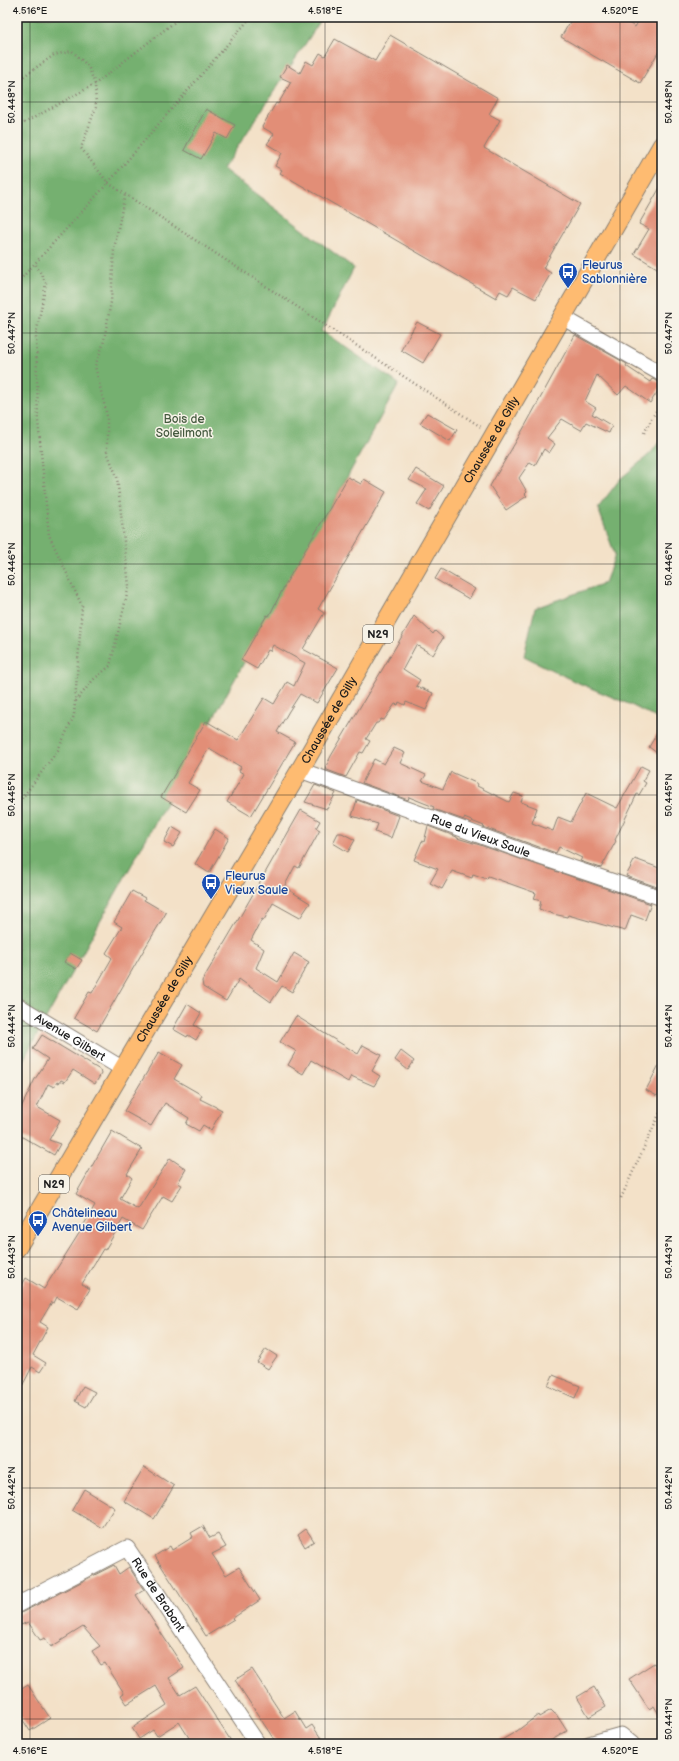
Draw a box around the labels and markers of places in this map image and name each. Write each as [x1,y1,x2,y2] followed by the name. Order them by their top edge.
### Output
[582,258,647,287] place label: Fleurus Sablonnière
[557,261,579,289] bus stop icon: Fleurus Sablonnière
[225,869,288,898] place label: Fleurus Vieux Saule
[200,872,222,900] bus stop icon: Fleurus Vieux Saule
[52,1206,132,1235] place label: Châtelineau Avenue Gilbert
[27,1209,49,1237] bus stop icon: Châtelineau Avenue Gilbert

